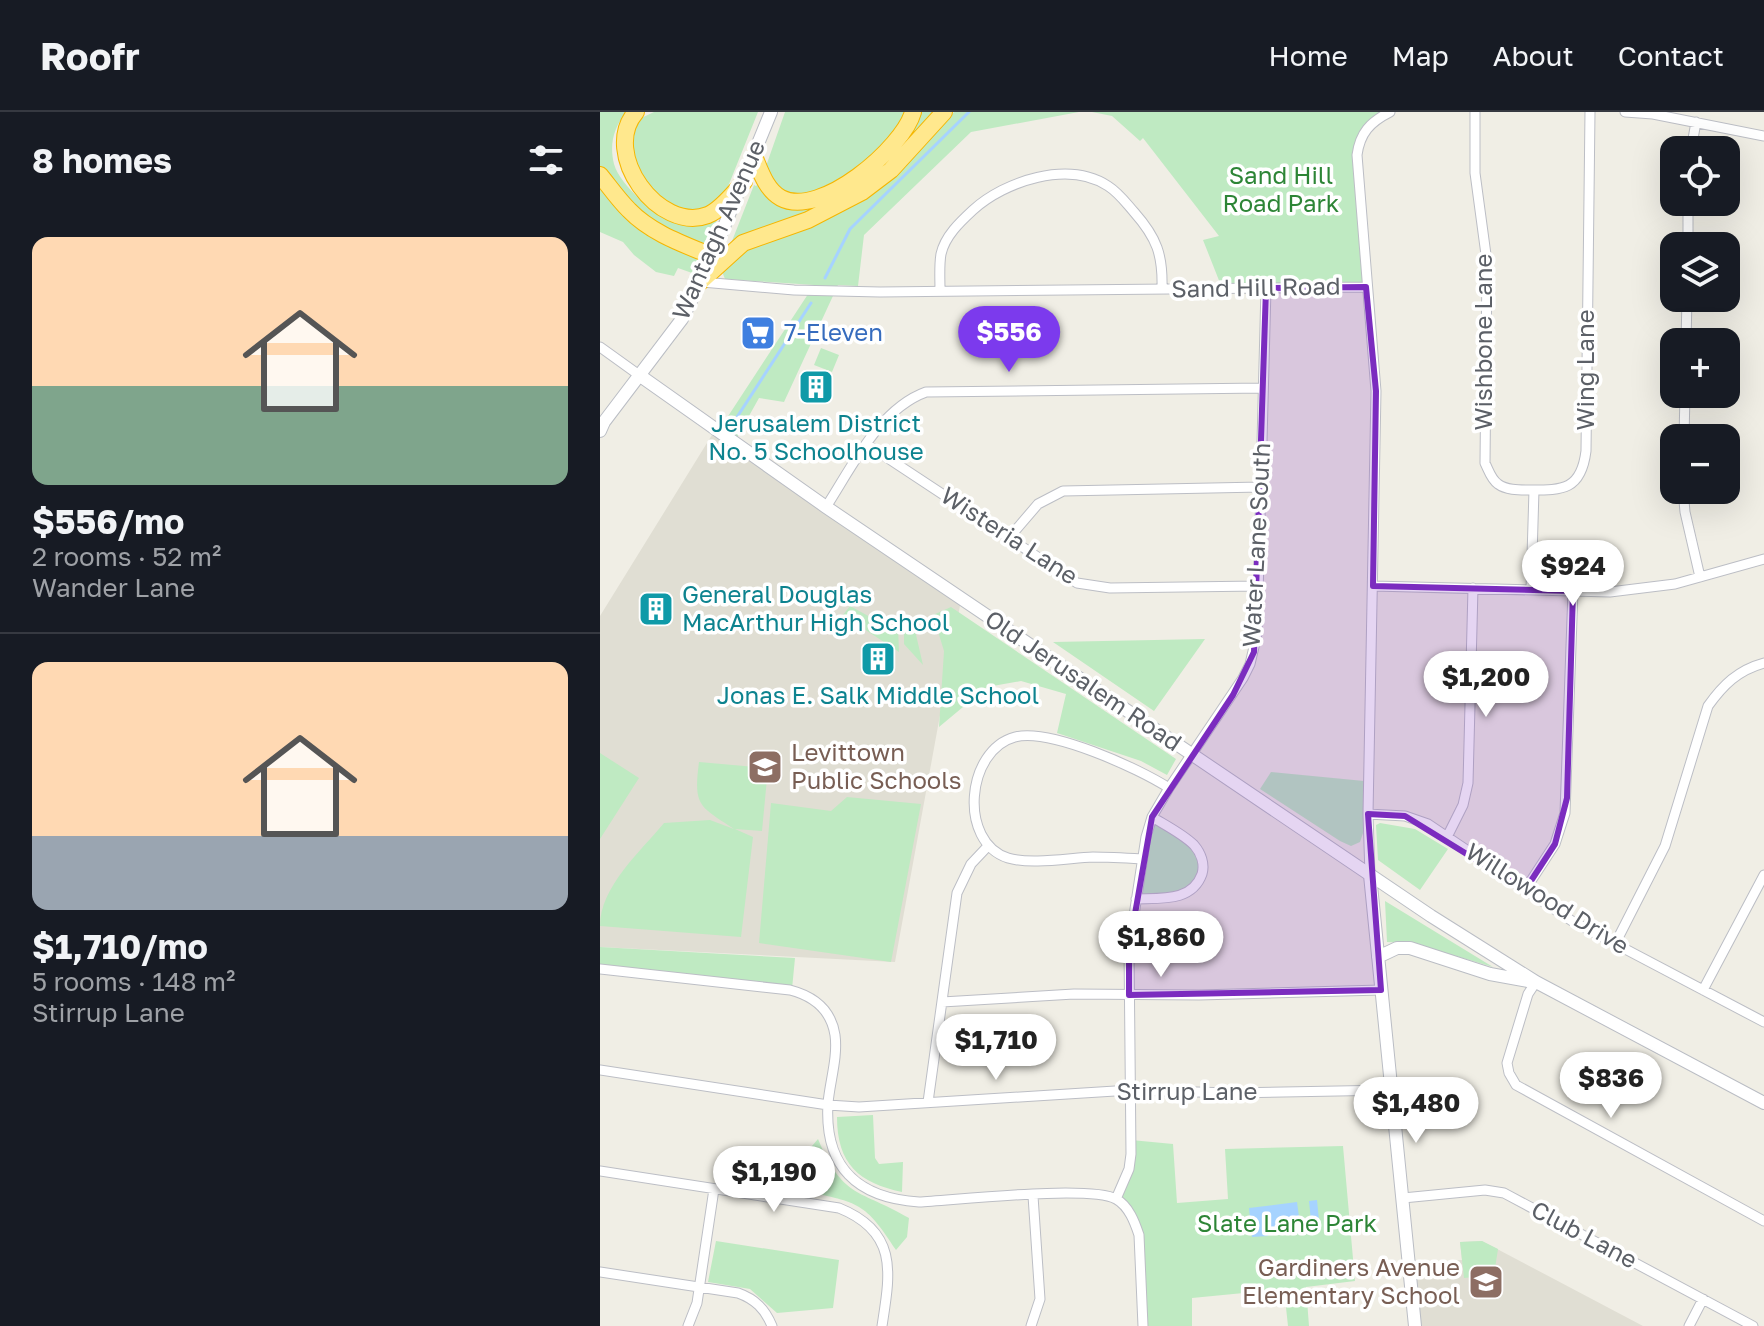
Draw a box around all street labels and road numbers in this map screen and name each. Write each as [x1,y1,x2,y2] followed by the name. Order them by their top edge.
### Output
[665,135,770,324] street label: Wantagh Avenue
[1468,254,1497,430] street label: Wishbone Lane
[1171,271,1341,302] street label: Sand Hill Road
[1570,309,1599,431] street label: Wing Lane
[1236,442,1275,648] street label: Water Lane South
[936,480,1084,590] street label: Wisteria Lane
[980,603,1188,756] street label: Old Jerusalem Road
[1461,836,1635,960] street label: Willowood Drive
[1116,1076,1258,1105] street label: Stirrup Lane
[1527,1194,1642,1274] street label: Club Lane

